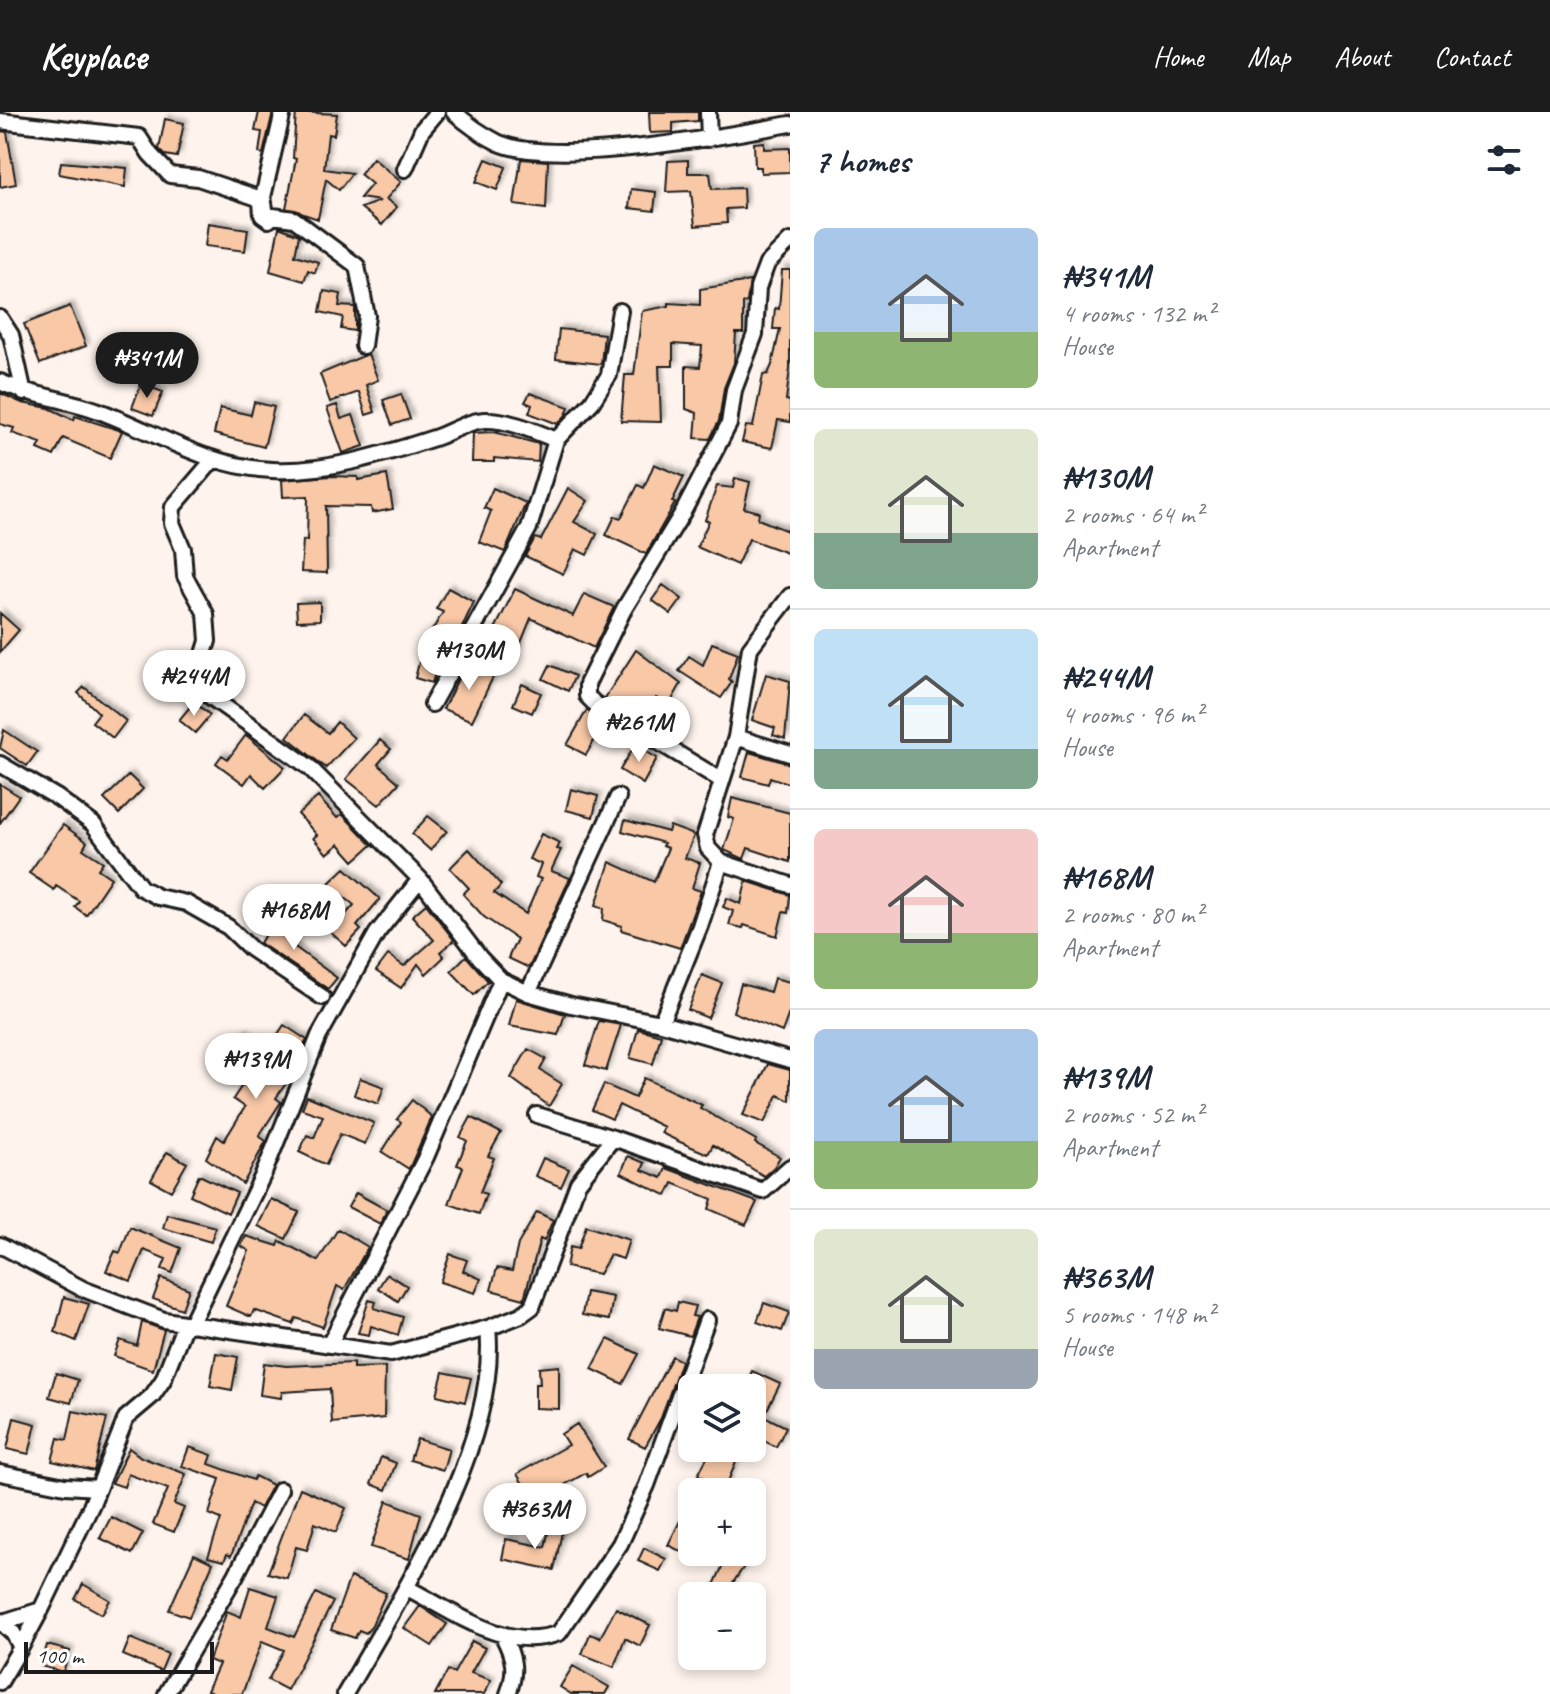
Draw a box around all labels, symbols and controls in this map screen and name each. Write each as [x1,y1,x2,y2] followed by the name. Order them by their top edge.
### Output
[40,33,147,80] text: Keyplace
[1153,39,1203,74] text: Home
[1247,39,1290,74] text: Map
[1334,39,1390,74] text: About
[1434,39,1510,74] text: Contact
[1482,138,1526,182] icon: filters
[814,139,910,182] text: 7 homes
[1062,254,1149,297] text: ₦341M
[878,260,974,356] icon: home
[1062,297,1214,330] text: 4 rooms · 132 m²
[1062,330,1113,363] text: House
[91,332,203,400] pin: ₦341M
[114,341,180,374] text: ₦341M
[1062,455,1149,498] text: ₦130M
[878,461,974,557] icon: home
[1062,498,1203,531] text: 2 rooms · 64 m²
[1062,531,1158,564] text: Apartment
[413,624,525,692] pin: ₦130M
[436,633,502,666] text: ₦130M
[138,650,250,718] pin: ₦244M
[1062,655,1149,698] text: ₦244M
[161,659,227,692] text: ₦244M
[878,661,974,757] icon: home
[583,696,695,764] pin: ₦261M
[1062,698,1203,731] text: 4 rooms · 96 m²
[605,705,673,738] text: ₦261M
[1062,731,1113,764] text: House
[1062,855,1150,898] text: ₦168M
[878,861,974,957] icon: home
[238,884,350,952] pin: ₦168M
[260,893,328,926] text: ₦168M
[1062,898,1203,931] text: 2 rooms · 80 m²
[1062,931,1158,964] text: Apartment
[200,1033,312,1101] pin: ₦139M
[223,1042,289,1075] text: ₦139M
[1062,1055,1149,1098] text: ₦139M
[878,1061,974,1157] icon: home
[1062,1098,1203,1131] text: 2 rooms · 52 m²
[1062,1131,1158,1164] text: Apartment
[1062,1255,1150,1298] text: ₦363M
[878,1261,974,1357] icon: home
[1062,1298,1214,1331] text: 5 rooms · 148 m²
[1062,1331,1113,1364] text: House
[678,1374,766,1670] map controls
[678,1374,766,1462] button: layers
[678,1478,766,1566] button: +
[479,1483,591,1551] pin: ₦363M
[501,1492,569,1525] text: ₦363M
[678,1582,766,1670] button: −
[24,1638,214,1674] scale bar
[36,1642,83,1670] text: 100 m

